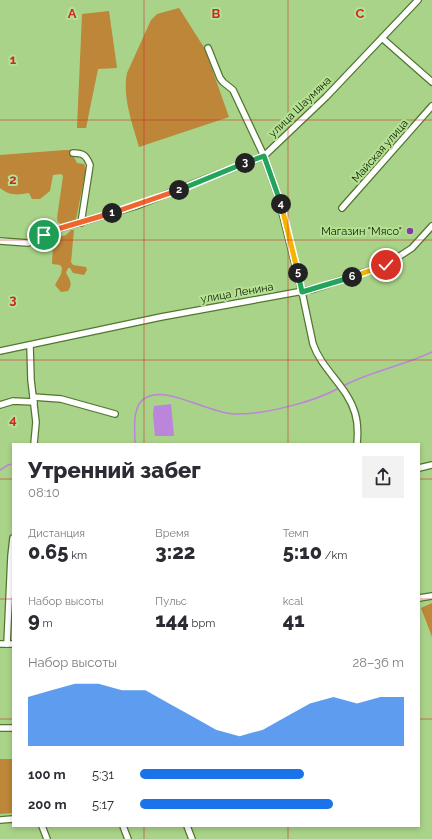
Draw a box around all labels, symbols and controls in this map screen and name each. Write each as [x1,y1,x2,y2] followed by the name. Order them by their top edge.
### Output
[68,6,77,21] text: A
[212,6,221,21] text: B
[356,6,365,21] text: C
[10,52,17,67] text: 1
[266,74,334,140] street label: улица Шаумяна
[349,117,411,185] street label: Майская улица
[235,153,255,173] pin: 3
[242,156,248,169] text: 3
[9,172,17,187] text: 2
[169,180,189,200] pin: 2
[176,183,182,196] text: 2
[271,194,291,214] pin: 4
[278,197,284,210] text: 4
[102,203,122,223] pin: 1
[109,206,115,219] text: 1
[27,218,61,252] pin
[33,224,55,246] icon: arrive
[321,225,402,238] place label: Магазин "Мясо"
[405,226,415,236] marker: Магазин "Мясо"
[369,248,403,282] pin
[375,254,397,276] icon: check
[288,263,308,283] pin: 5
[295,266,301,279] text: 5
[342,267,362,287] pin: 6
[349,270,355,283] text: 6
[200,280,274,306] street label: улица Ленина
[9,292,17,307] text: 3
[9,412,17,427] text: 4
[362,456,404,498] button: share
[28,457,201,483] text: Утренний забег
[28,485,60,500] text: 08:10
[28,527,85,540] text: Дистанция
[155,527,189,540] text: Время
[283,527,309,540] text: Темп
[28,540,68,564] text: 0.65
[155,540,195,564] text: 3:22
[283,540,322,564] text: 5:10
[68,549,87,562] text: km
[322,549,347,562] text: /km
[28,595,103,608] text: Набор высоты
[155,595,187,608] text: Пульс
[283,595,303,608] text: kcal
[28,608,40,632] text: 9
[155,608,189,632] text: 144
[283,608,305,632] text: 41
[40,617,53,630] text: m
[189,617,215,630] text: bpm
[28,655,117,670] text: Набор высоты
[353,655,404,670] text: 28–36 m
[28,767,66,782] text: 100 m
[92,767,114,782] text: 5:31
[28,797,67,812] text: 200 m
[92,797,114,812] text: 5:17

